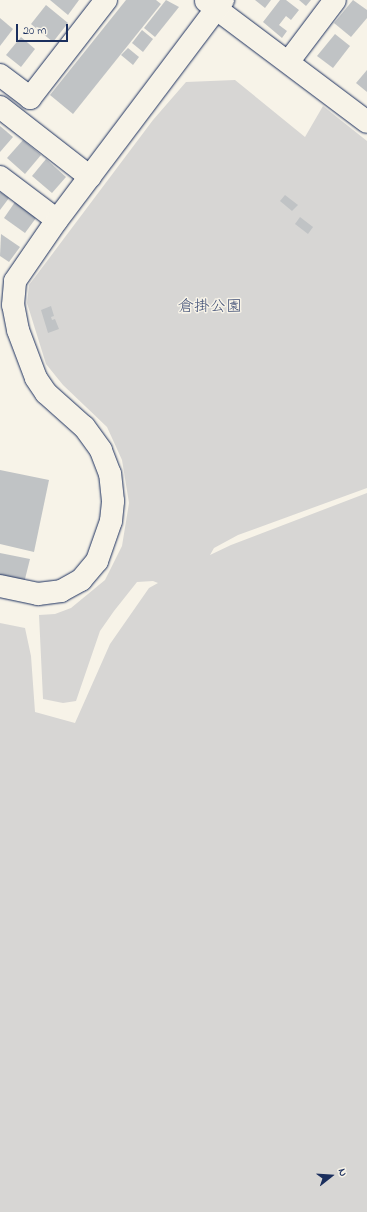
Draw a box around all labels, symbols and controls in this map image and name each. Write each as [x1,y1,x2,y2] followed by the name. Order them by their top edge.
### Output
[18,16,70,42] scale bar
[23,22,46,40] text: 20 m
[178,297,242,317] park label: 倉掛公園
[311,1156,351,1196] north arrow
[334,1167,351,1178] text: N

